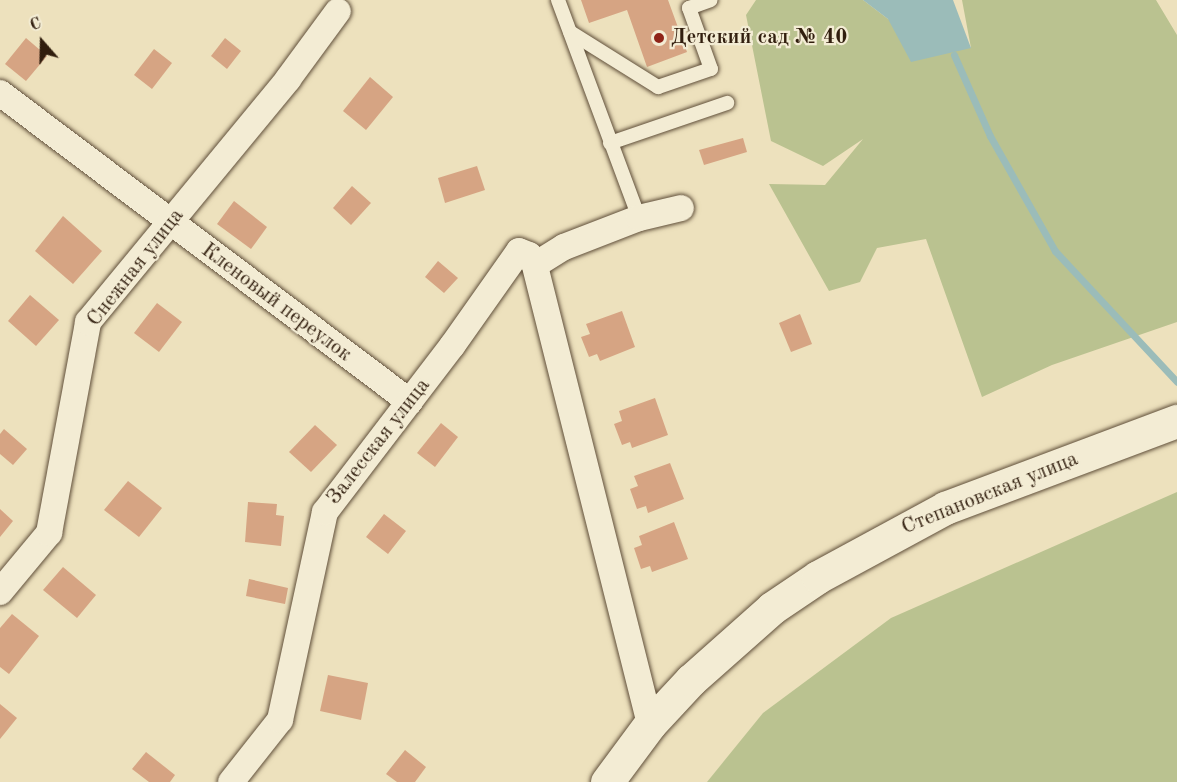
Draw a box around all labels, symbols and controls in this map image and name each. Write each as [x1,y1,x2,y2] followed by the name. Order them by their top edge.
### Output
[12,12,72,72] north arrow
[28,16,44,34] text: С
[671,25,847,51] place label: Детский сад № 40
[652,31,666,45] marker: Детский сад № 40
[82,204,190,332] street label: Снежная улица
[196,238,356,368] street label: Кленовый переулок
[322,374,436,510] street label: Залесская улица
[898,447,1082,541] street label: Степановская улица

